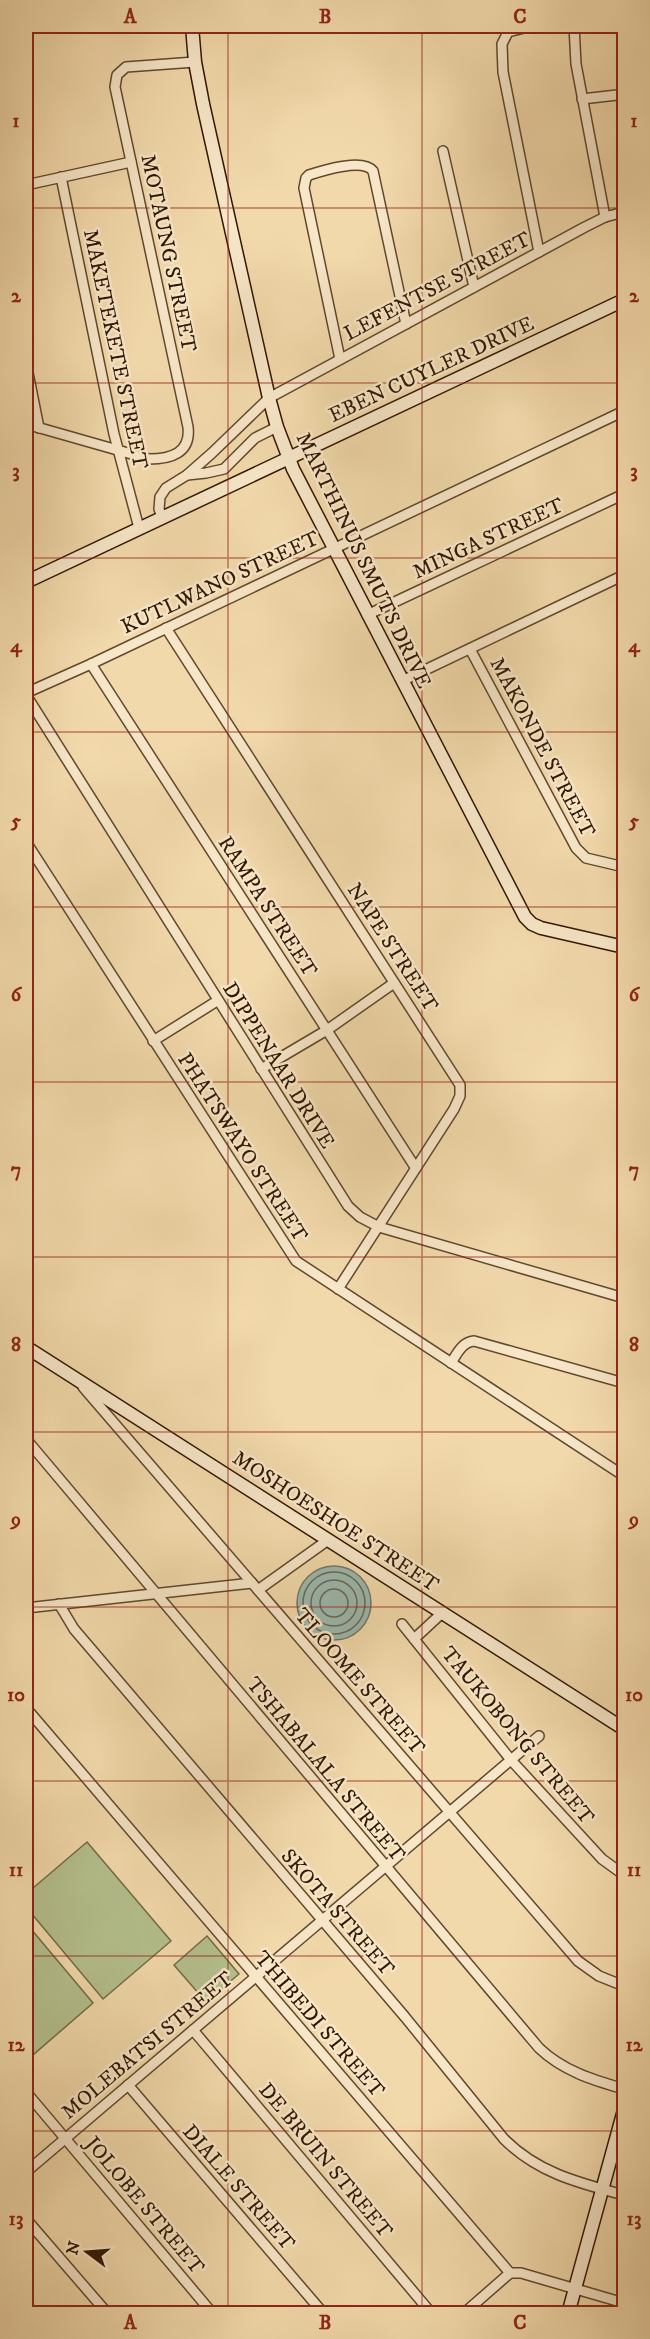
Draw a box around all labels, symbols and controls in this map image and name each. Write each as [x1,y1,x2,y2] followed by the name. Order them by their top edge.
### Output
[123,5,138,30] text: A
[319,5,331,30] text: B
[513,5,527,30] text: C
[12,109,20,134] text: 1
[630,109,638,134] text: 1
[134,152,202,354] street label: MOTAUNG STREET
[77,227,153,472] street label: MAKETEKETE STREET
[340,227,535,347] street label: LEFENTSE STREET
[11,284,22,309] text: 2
[629,284,640,309] text: 2
[325,311,538,429] street label: EBEN CUYLER DRIVE
[290,428,437,693] street label: MARTHINUS SMUTS DRIVE
[12,459,20,484] text: 3
[630,459,638,484] text: 3
[409,492,568,585] street label: MINGA STREET
[117,526,324,640] street label: KUTLWANO STREET
[10,634,23,659] text: 4
[628,634,641,659] text: 4
[484,653,601,842] street label: MAKONDE STREET
[10,809,21,834] text: 5
[628,809,639,834] text: 5
[212,831,322,982] street label: RAMPA STREET
[341,878,443,1017] street label: NAPE STREET
[216,977,340,1154] street label: DIPPENAAR DRIVE
[11,983,23,1008] text: 6
[629,983,641,1008] text: 6
[171,1048,313,1247] street label: PHATSWAYO STREET
[11,1158,21,1183] text: 7
[629,1158,639,1183] text: 7
[11,1333,21,1358] text: 8
[629,1333,639,1358] text: 8
[227,1445,444,1598] street label: MOSHOESHOE STREET
[9,1508,21,1533] text: 9
[627,1508,639,1533] text: 9
[289,1603,430,1760] street label: TLOOME STREET
[435,1641,599,1830] street label: TAUKOBONG STREET
[240,1672,410,1867] street label: TSHABALALA STREET
[7,1683,25,1708] text: 10
[625,1683,643,1708] text: 10
[275,1844,400,1982] street label: SKOTA STREET
[9,1858,23,1883] text: 11
[627,1858,641,1883] text: 11
[249,1946,390,2103] street label: THIBEDI STREET
[56,1966,239,2125] street label: MOLEBATSI STREET
[7,2033,26,2058] text: 12
[625,2033,644,2058] text: 12
[253,2078,398,2244] street label: DE BRUIN STREET
[176,2119,300,2256] street label: DIALE STREET
[78,2130,209,2280] street label: JOLOBE STREET
[9,2207,23,2232] text: 13
[627,2207,641,2232] text: 13
[57,2222,117,2282] north arrow
[62,2239,85,2257] text: N
[123,2311,138,2336] text: A
[319,2311,331,2336] text: B
[513,2311,527,2336] text: C

